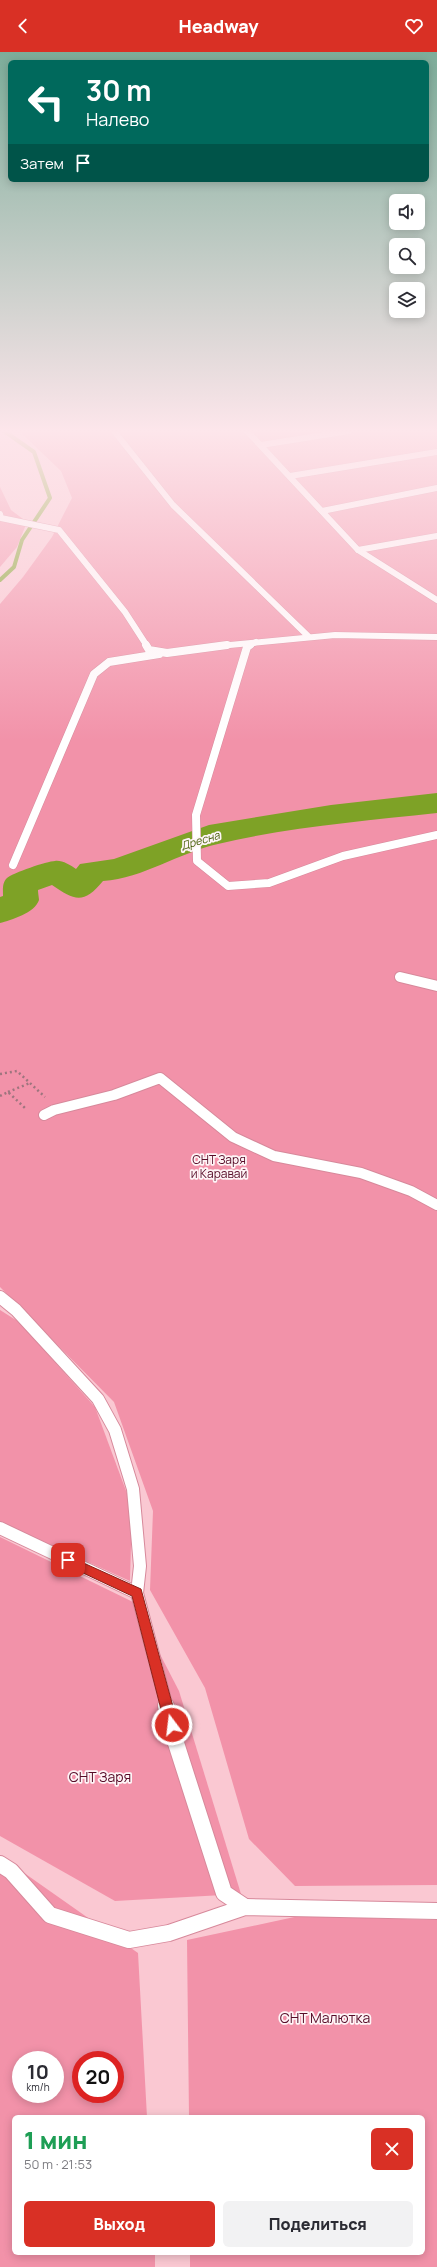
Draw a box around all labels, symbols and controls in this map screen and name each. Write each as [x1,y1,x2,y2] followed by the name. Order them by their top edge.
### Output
[178,14,259,38] text: Headway
[12,15,34,37] icon: back
[403,15,425,37] icon: heart
[86,71,151,109] text: 30 m
[20,76,72,128] icon: left
[86,107,150,131] text: Налево
[72,152,94,174] icon: arrive
[20,153,64,174] text: Затем
[389,194,425,318] map controls
[389,194,425,230] button: sound
[389,238,425,274] button: search
[389,282,425,318] button: layers
[179,827,222,853] water label: Дресна
[191,1151,247,1182] park label: СНТ Заря и Каравай
[51,1543,85,1577] pin
[57,1549,79,1571] icon: arrive
[151,1704,193,1746] position arrow
[69,1767,131,1786] park label: СНТ Заря
[280,2008,370,2027] park label: СНТ Малютка
[72,2051,124,2103] speed limit sign: 20
[27,2058,49,2085] text: 10
[26,2080,50,2094] text: km/h
[24,2123,87,2156] text: 1 мин
[371,2128,413,2170] button: close
[24,2155,92,2173] text: 50 m · 21:53
[24,2201,215,2247] button: Выход
[223,2201,413,2247] button: Поделиться

